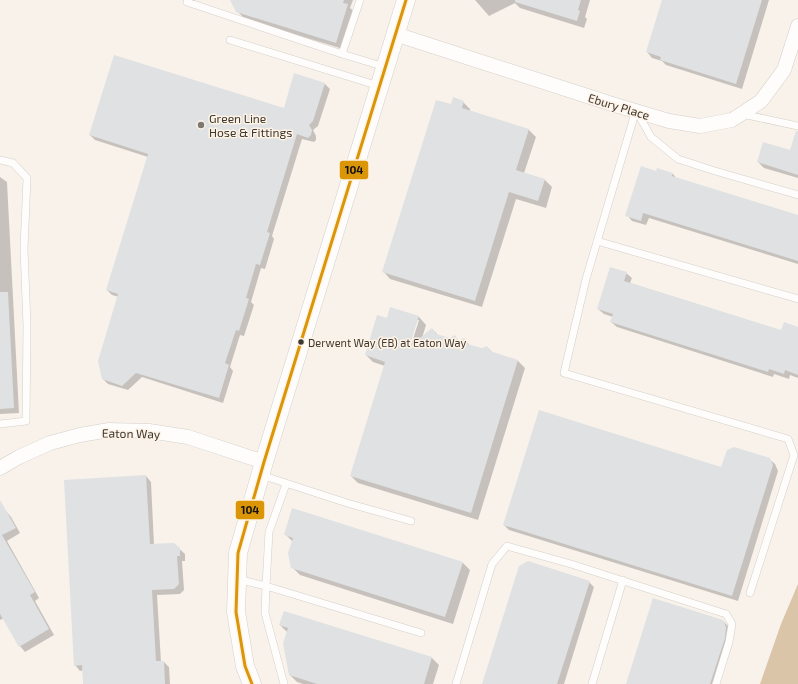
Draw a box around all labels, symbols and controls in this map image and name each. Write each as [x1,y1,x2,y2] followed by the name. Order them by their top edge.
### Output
[587,90,651,122] street label: Ebury Place
[209,111,292,139] place label: Green Line Hose & Fittings
[196,120,206,130] marker: Green Line Hose & Fittings
[339,160,369,180] line badge: 104
[345,163,363,176] text: 104
[308,336,467,349] place label: Derwent Way (EB) at Eaton Way
[296,337,306,347] marker: Derwent Way (EB) at Eaton Way
[102,425,161,441] street label: Eaton Way
[235,500,265,520] line badge: 104
[241,503,259,516] text: 104

